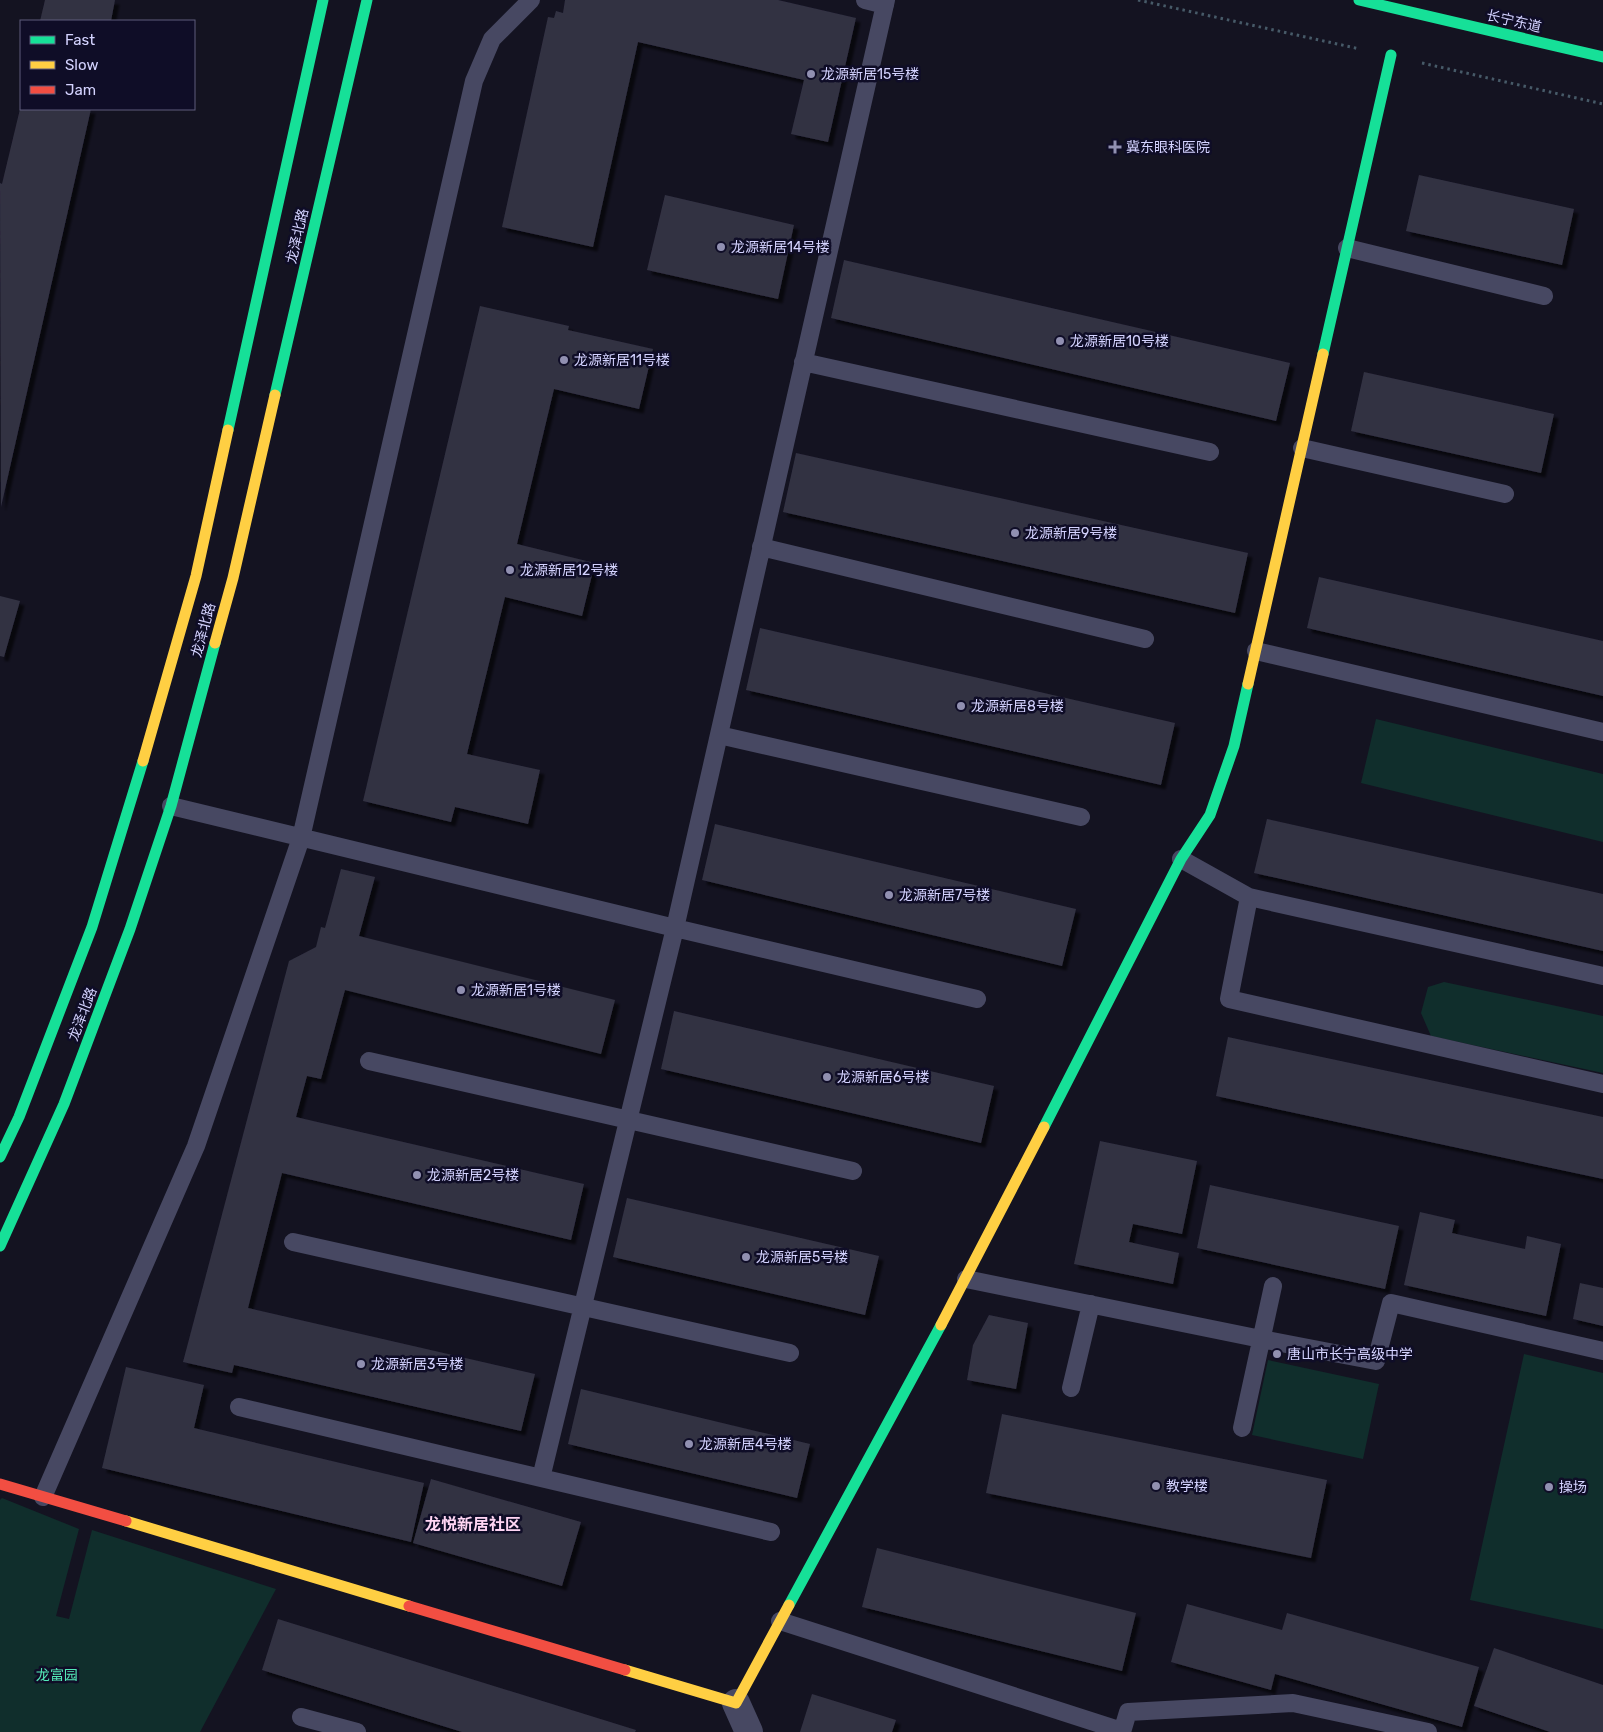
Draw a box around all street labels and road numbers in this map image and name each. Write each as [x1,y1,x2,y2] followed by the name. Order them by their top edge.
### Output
[1485,7,1543,36] street label: 长宁东道
[283,207,312,265] street label: 龙泽北路
[188,601,219,659] street label: 龙泽北路
[64,985,100,1043] street label: 龙泽北路

